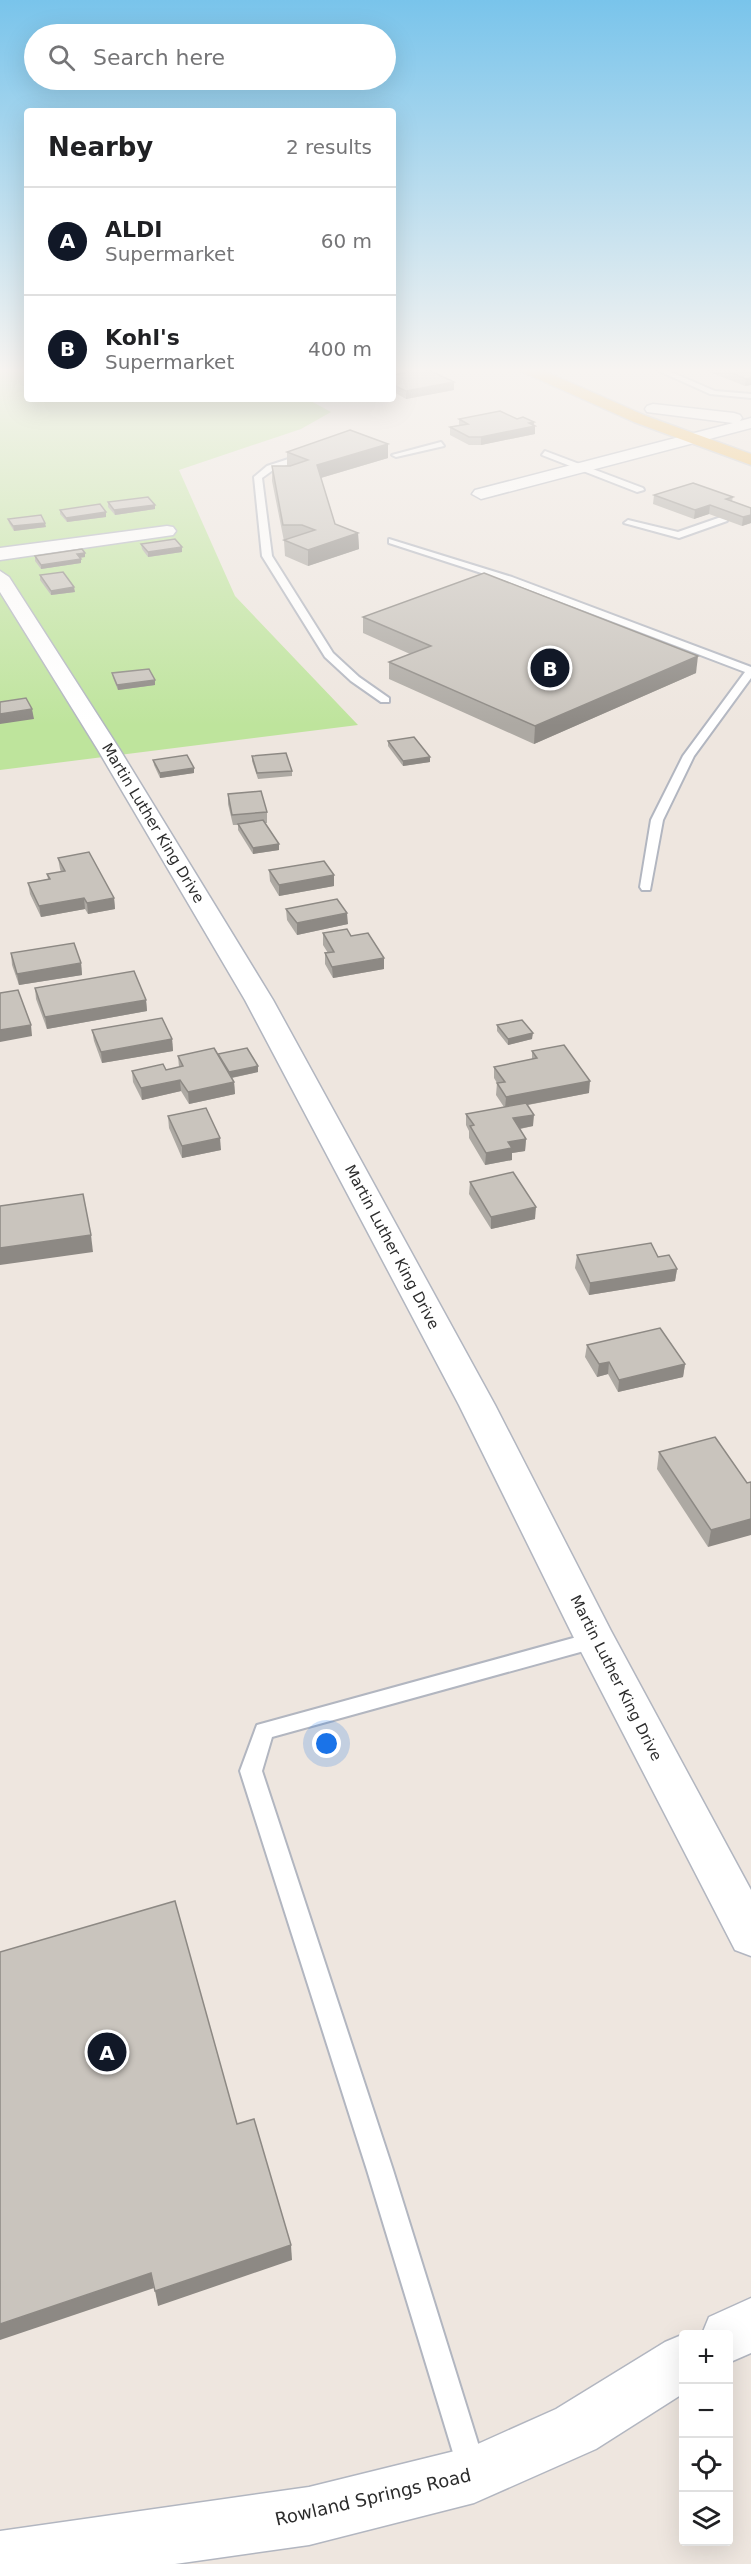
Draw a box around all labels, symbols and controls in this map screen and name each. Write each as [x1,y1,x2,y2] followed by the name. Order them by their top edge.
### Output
[24,24,396,90] search box
[45,41,78,74] icon: search
[93,45,225,70] text: Search here
[48,132,153,162] text: Nearby
[286,135,372,159] text: 2 results
[105,217,163,242] text: ALDI
[60,229,75,253] text: A
[321,229,372,253] text: 60 m
[105,242,234,266] text: Supermarket
[105,325,180,350] text: Kohl's
[60,337,75,361] text: B
[308,337,372,361] text: 400 m
[105,350,234,374] text: Supermarket
[530,646,570,690] pin: B
[98,740,208,906] street label: Martin Luther King Drive
[341,1162,443,1332] street label: Martin Luther King Drive
[566,1592,666,1764] street label: Martin Luther King Drive
[312,1729,341,1758] your location
[88,2030,126,2074] pin: A
[679,2330,733,2546] map controls
[679,2330,733,2384] button: +
[679,2384,733,2438] button: −
[679,2438,733,2492] button: locate
[273,2464,473,2530] street label: Rowland Springs Road
[679,2492,733,2546] button: layers

